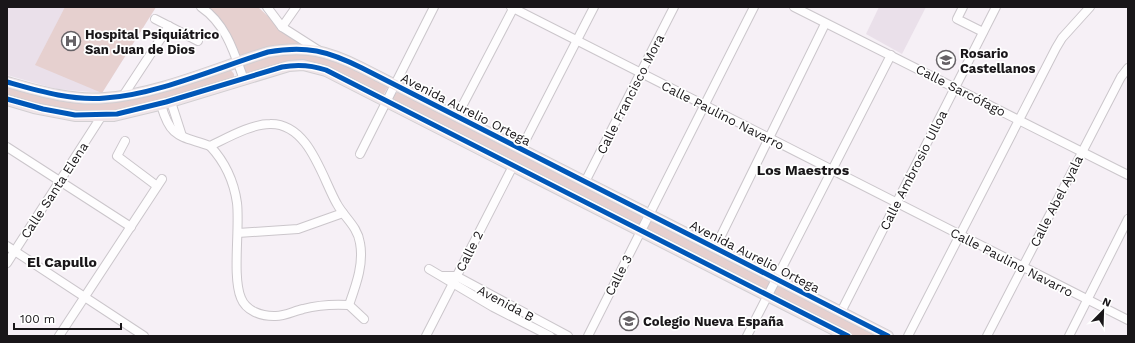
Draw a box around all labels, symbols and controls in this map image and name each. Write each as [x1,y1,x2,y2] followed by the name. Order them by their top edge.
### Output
[85,27,219,57] place label: Hospital Psiquiátrico San Juan de Dios
[60,30,82,52] hospital icon: Hospital Psiquiátrico San Juan de Dios
[594,31,667,157] street label: Calle Francisco Mora
[960,46,1035,76] place label: Rosario Castellanos
[935,49,957,71] school or university icon: Rosario Castellanos
[913,61,1008,120] street label: Calle Sarcófago
[398,70,534,149] street label: Avenida Aurelio Ortega
[659,78,787,153] street label: Calle Paulino Navarro
[877,107,950,233] street label: Calle Ambrosio Ulloa
[18,139,92,241] street label: Calle Santa Elena
[1027,152,1086,249] street label: Calle Abel Ayala
[757,162,850,178] district label: Los Maestros
[687,217,823,296] street label: Avenida Aurelio Ortega
[948,225,1076,300] street label: Calle Paulino Navarro
[453,228,486,274] street label: Calle 2
[602,252,635,298] street label: Calle 3
[27,254,97,270] district label: El Capullo
[475,282,537,325] street label: Avenida B
[1083,291,1123,331] north arrow
[1100,295,1113,310] text: N
[14,305,121,331] scale bar
[618,310,640,332] school or university icon: Colegio Nueva España
[20,312,55,326] text: 100 m
[643,314,784,329] place label: Colegio Nueva España

